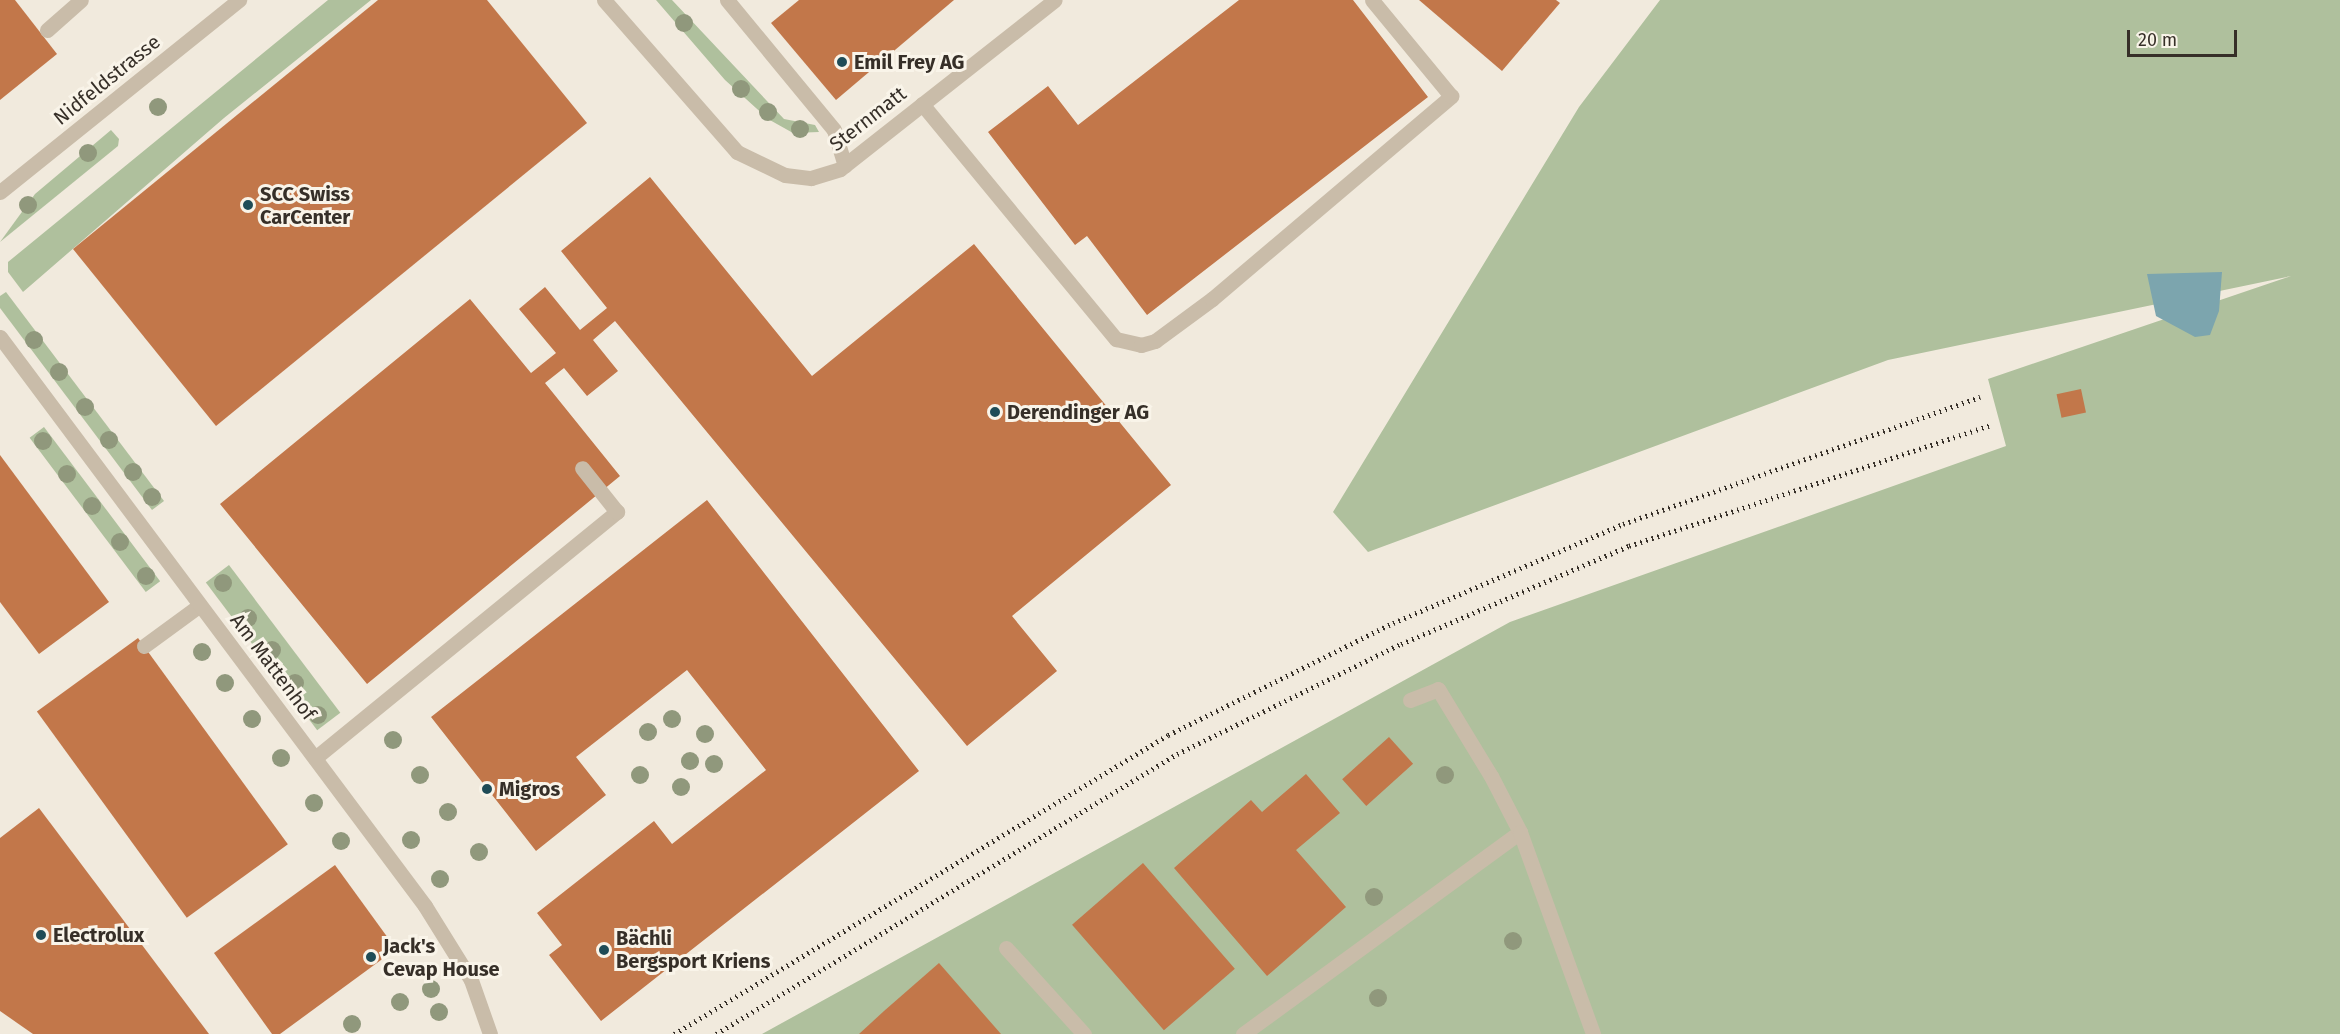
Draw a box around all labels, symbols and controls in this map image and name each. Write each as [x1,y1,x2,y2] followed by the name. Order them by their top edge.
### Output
[2130,18,2240,56] scale bar
[2138,29,2177,51] text: 20 m
[49,30,165,130] street label: Nidfeldstrasse
[854,50,964,74] place label: Emil Frey AG
[835,55,849,69] marker: Emil Frey AG
[825,82,911,156] street label: Sternmatt
[260,182,350,229] place label: SCC Swiss CarCenter
[241,198,255,212] marker: SCC Swiss CarCenter
[1007,400,1149,424] place label: Derendinger AG
[988,405,1002,419] marker: Derendinger AG
[225,609,321,725] street label: Am Mattenhof
[499,777,560,801] place label: Migros
[480,782,494,796] marker: Migros
[53,923,144,947] place label: Electrolux
[616,927,770,974] place label: Bächli Bergsport Kriens
[34,928,48,942] marker: Electrolux
[383,934,500,981] place label: Jack's Cevap House
[597,943,611,957] marker: Bächli Bergsport Kriens
[364,950,378,964] marker: Jack's Cevap House

